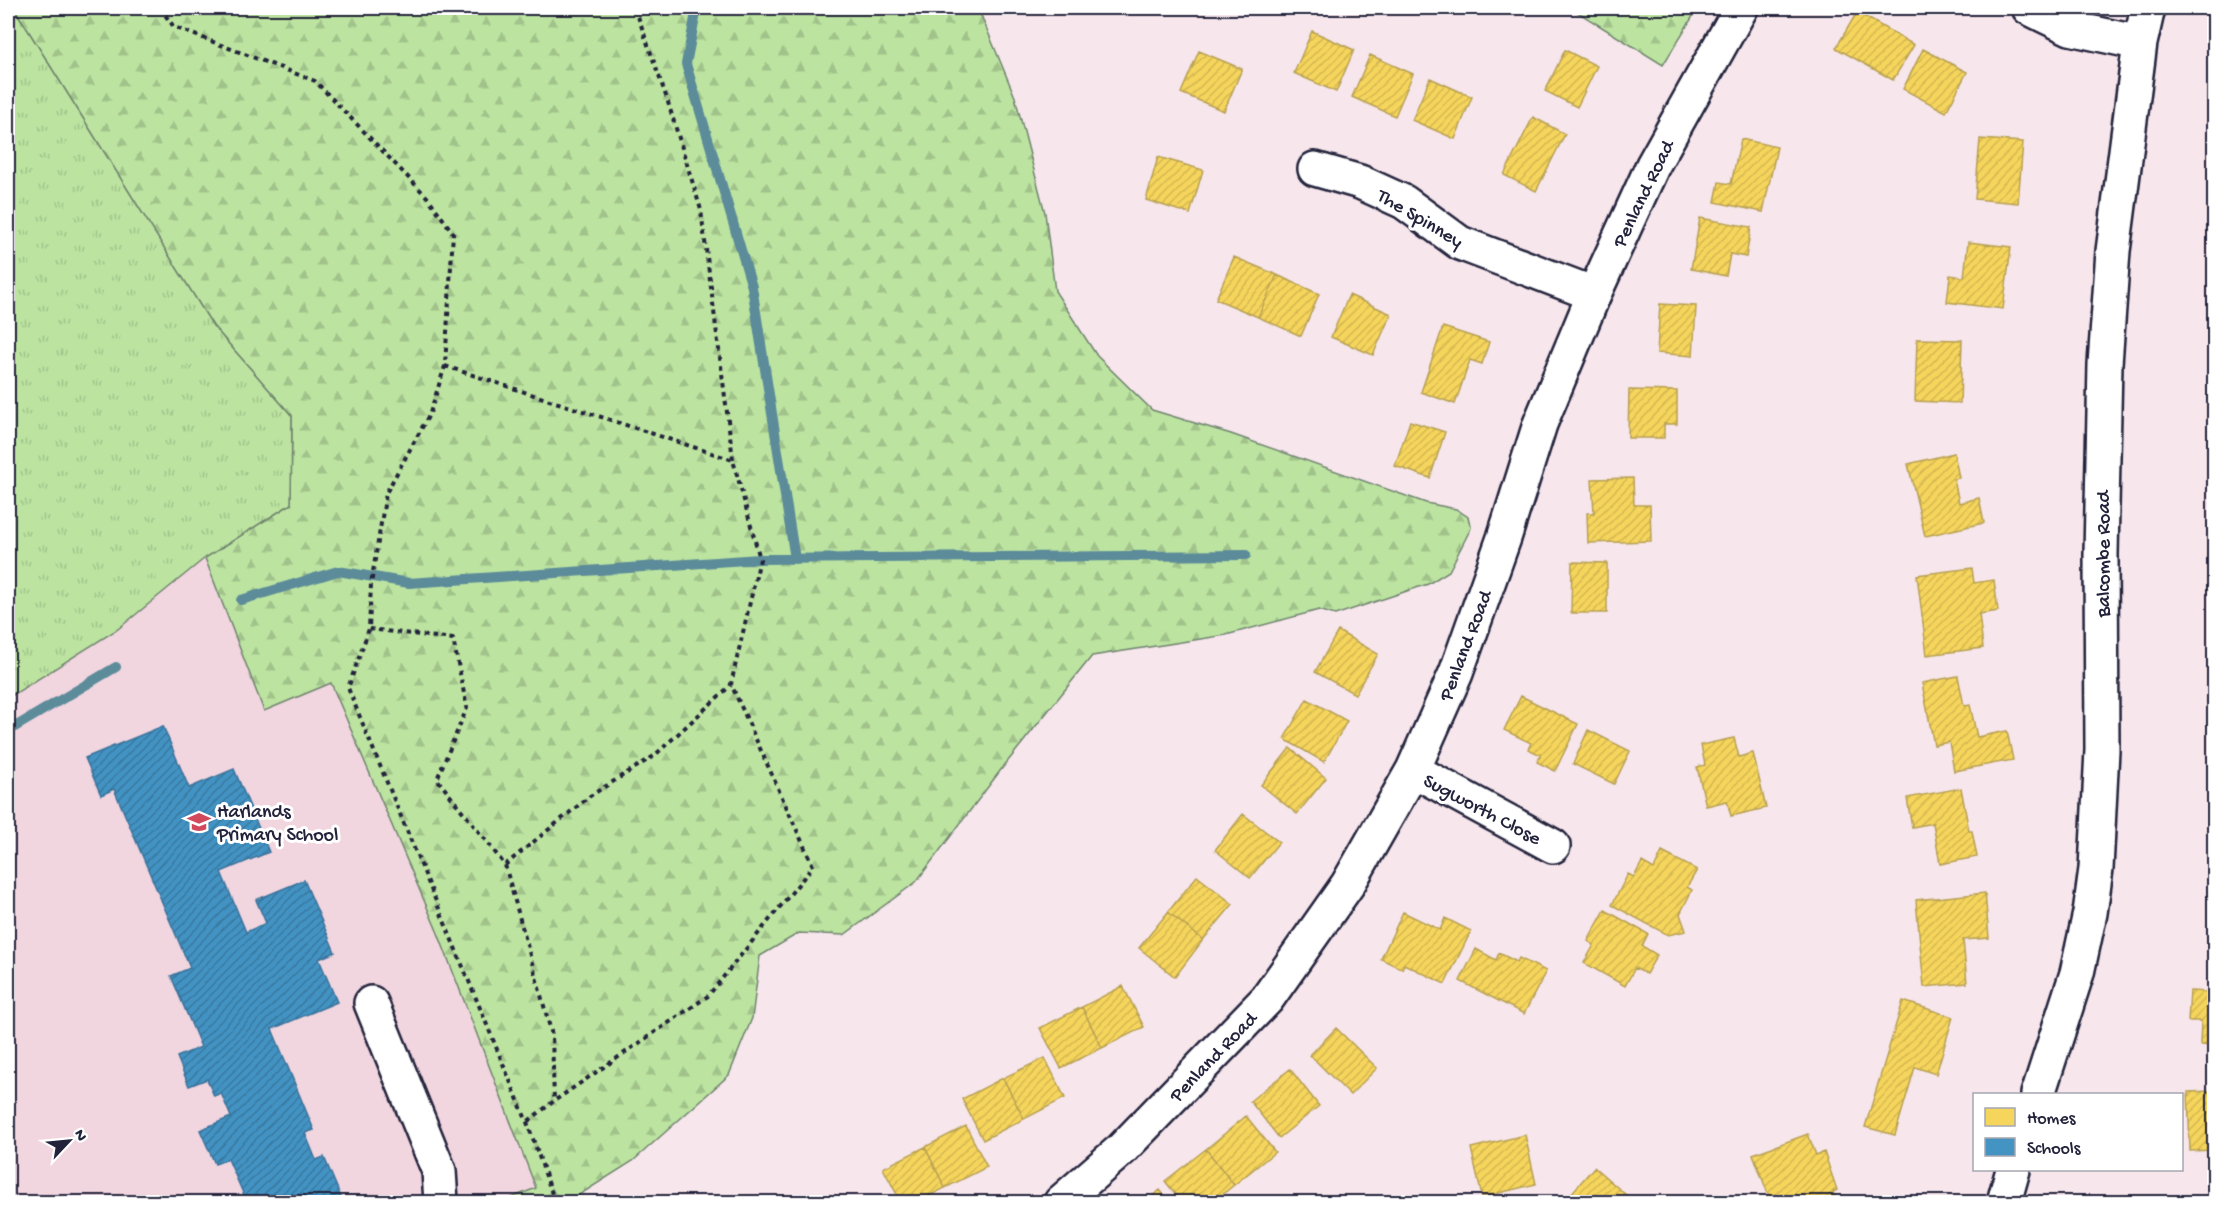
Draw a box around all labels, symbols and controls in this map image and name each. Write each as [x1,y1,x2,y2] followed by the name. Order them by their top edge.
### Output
[1609,135,1682,253] street label: Penland Road
[1371,185,1466,255] street label: The Spinney
[2094,489,2117,618] street label: Balcombe Road
[1435,586,1500,705] street label: Penland Road
[1419,770,1545,852] street label: Sugworth Close
[216,802,338,848] place label: Harlands Primary School
[186,809,212,835] school or university icon: Harlands Primary School
[1165,1007,1265,1109] street label: Penland Road
[1973,1093,2183,1171] legend
[2027,1109,2077,1130] text: Homes
[39,1111,99,1171] north arrow
[69,1127,90,1145] text: N
[2027,1139,2082,1160] text: Schools

